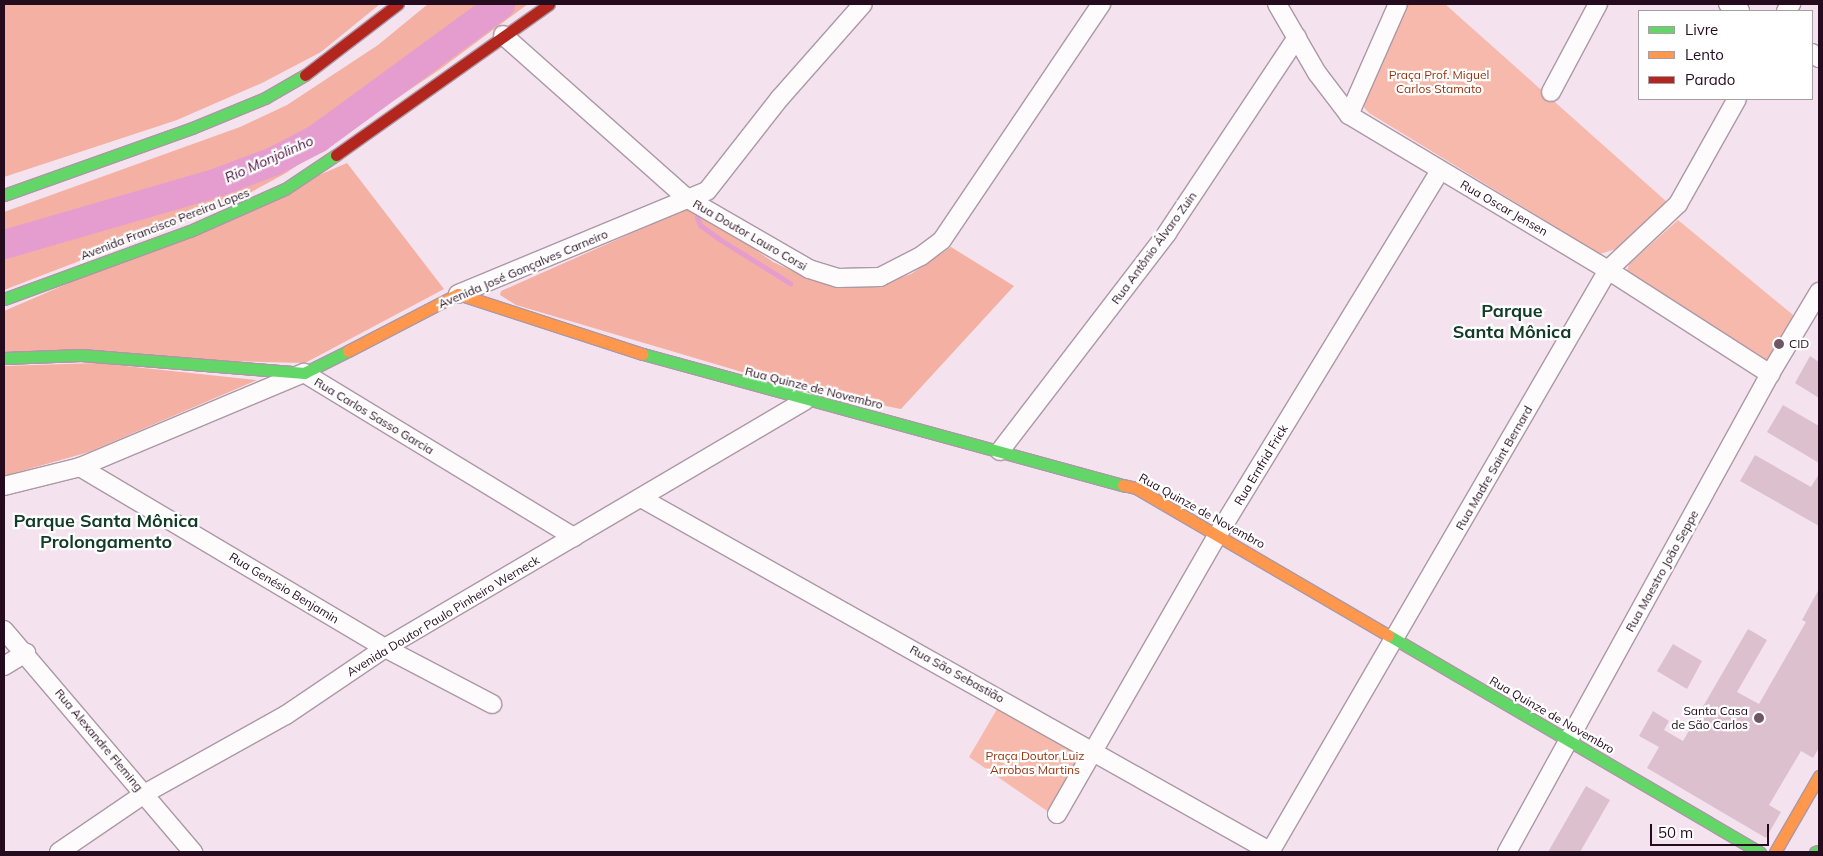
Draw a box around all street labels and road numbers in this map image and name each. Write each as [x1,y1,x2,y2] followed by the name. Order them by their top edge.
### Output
[1458,177,1550,239] street label: Rua Oscar Jensen
[78,185,252,263] street label: Avenida Francisco Pereira Lopes
[1108,189,1200,307] street label: Rua Antônio Álvaro Zuin
[690,196,810,274] street label: Rua Doutor Lauro Corsi
[436,227,610,311] street label: Avenida José Gonçalves Carneiro
[744,364,884,412] street label: Rua Quinze de Novembro
[312,375,436,457] street label: Rua Carlos Sasso Garcia
[1453,403,1535,533] street label: Rua Madre Saint Bernard
[1231,422,1291,508] street label: Rua Ernfrid Frick
[1137,470,1267,552] street label: Rua Quinze de Novembro
[1623,508,1701,634] street label: Rua Maestro João Seppe
[227,550,341,626] street label: Rua Genésio Benjamin
[344,553,542,679] street label: Avenida Doutor Paulo Pinheiro Werneck
[907,642,1007,706] street label: Rua São Sebastião
[1487,673,1617,757] street label: Rua Quinze de Novembro
[52,686,146,794] street label: Rua Alexandre Fleming

